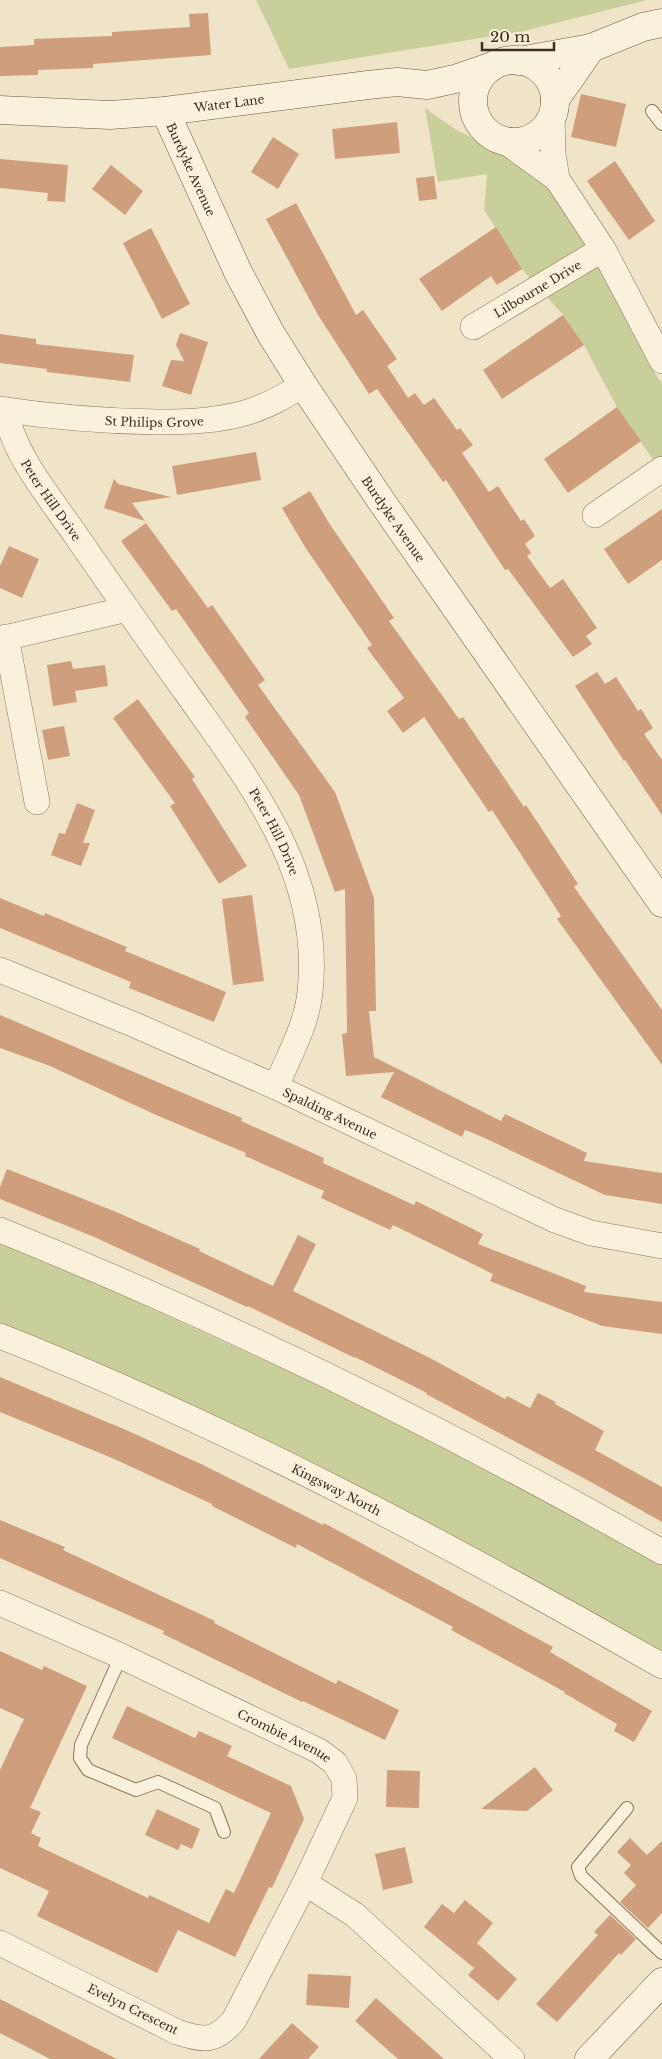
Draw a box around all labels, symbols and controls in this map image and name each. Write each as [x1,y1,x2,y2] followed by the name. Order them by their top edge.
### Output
[482,20,554,52] scale bar
[490,27,530,46] text: 20 m
[192,91,265,115] street label: Water Lane
[164,120,219,218] street label: Burdyke Avenue
[491,256,584,320] street label: Lilbourne Drive
[104,413,205,430] street label: St Philips Grove
[18,456,85,544] street label: Peter Hill Drive
[359,473,429,565] street label: Burdyke Avenue
[246,785,303,877] street label: Peter Hill Drive
[281,1084,380,1142] street label: Spalding Avenue
[289,1460,384,1518] street label: Kingsway North
[235,1706,335,1766] street label: Crombie Avenue
[85,1980,181,2038] street label: Evelyn Crescent

